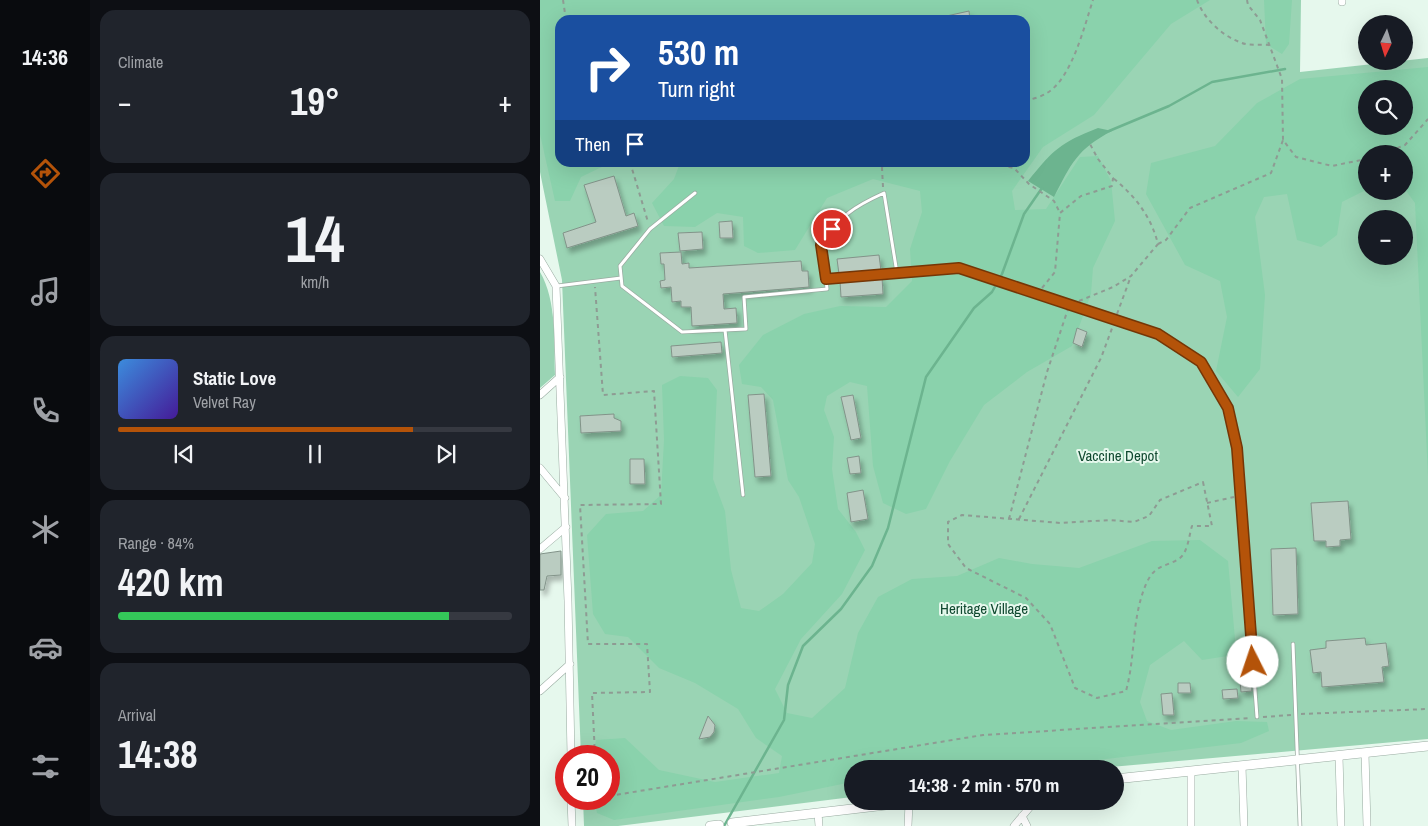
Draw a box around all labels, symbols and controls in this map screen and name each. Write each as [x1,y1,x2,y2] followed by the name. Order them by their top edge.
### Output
[1358,15,1412,70] north arrow
[1358,15,1413,265] map controls
[658,29,739,76] text: 530 m
[575,35,640,100] icon: right
[22,42,68,72] text: 14:36
[118,51,163,73] text: Climate
[658,74,735,104] text: Turn right
[290,76,340,127] text: 19°
[1358,80,1413,135] button: search
[118,83,131,121] text: −
[499,83,512,121] text: +
[621,130,649,158] icon: arrive
[575,131,611,157] text: Then
[1358,145,1413,200] button: +
[28,156,63,191] icon: directions
[285,195,345,282] text: 14
[811,208,853,250] pin
[1358,210,1413,265] button: −
[818,215,846,243] icon: arrive
[301,271,329,293] text: km/h
[28,274,63,309] icon: music
[193,365,276,391] text: Static Love
[193,391,256,413] text: Velvet Ray
[28,393,63,428] icon: phone
[170,440,198,468] icon: previous
[301,440,329,468] icon: pause
[432,440,460,468] icon: next
[1078,445,1158,466] park label: Vaccine Depot
[28,512,63,547] icon: climate
[118,532,194,554] text: Range · 84%
[118,557,224,608] text: 420 km
[940,598,1028,619] park label: Heritage Village
[28,630,63,665] icon: car
[1226,635,1278,687] position arrow
[118,704,156,726] text: Arrival
[118,729,198,780] text: 14:38
[555,745,620,810] speed limit sign: 20
[28,749,63,784] icon: filters
[909,772,1059,798] text: 14:38 · 2 min · 570 m

